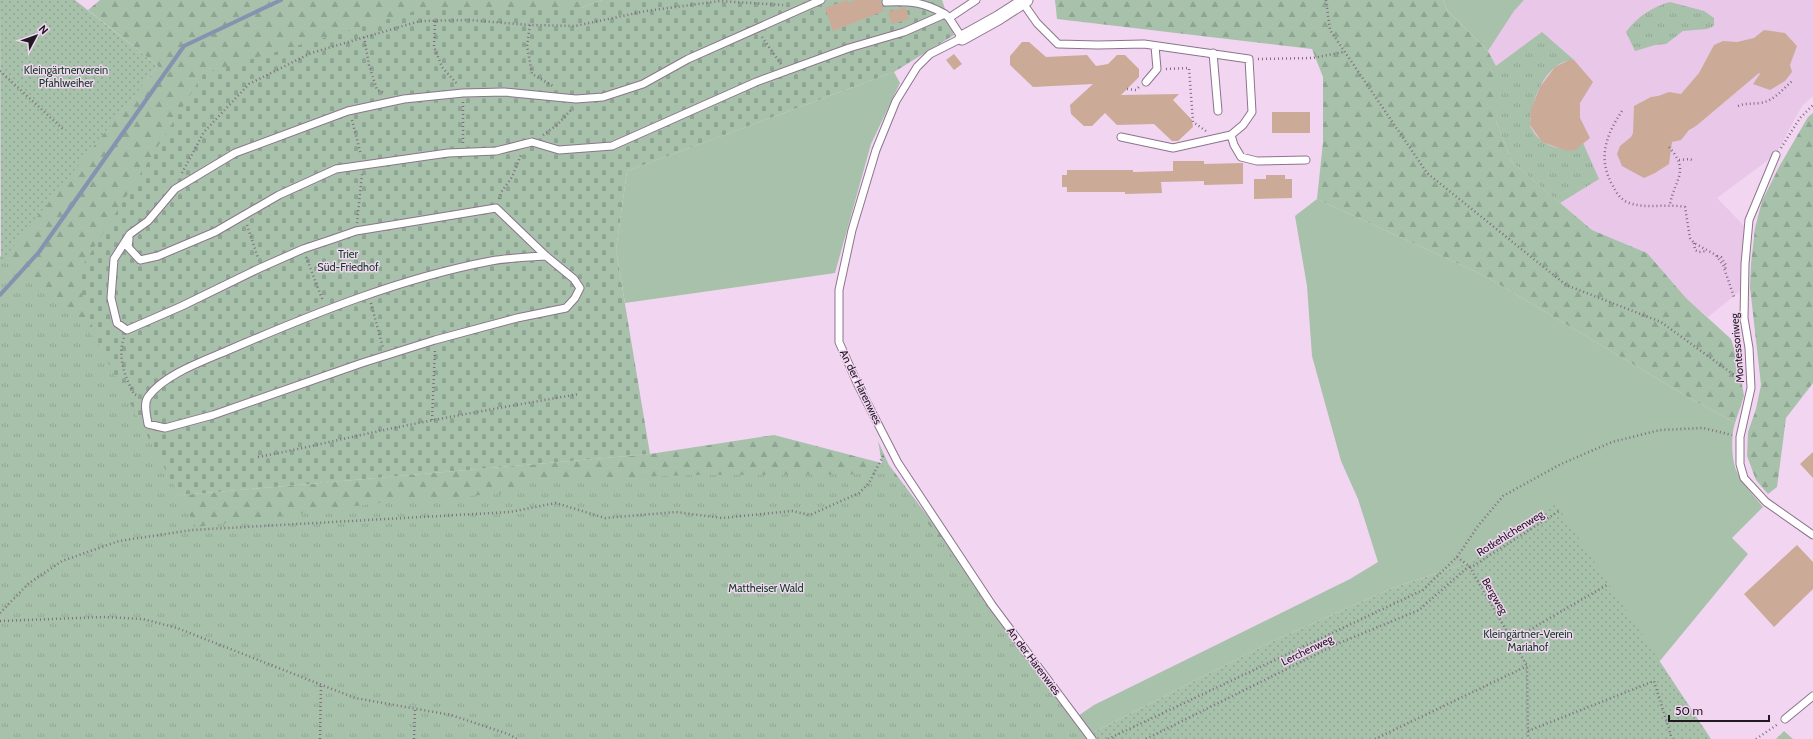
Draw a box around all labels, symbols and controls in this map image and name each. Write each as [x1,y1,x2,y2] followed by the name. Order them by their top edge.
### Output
[16,16,56,56] north arrow
[36,22,51,37] text: N
[24,63,108,90] park label: Kleingärtnerverein Pfahlweiher
[317,247,379,274] park label: Trier Süd-Friedhof
[1727,312,1747,384] street label: Montessoriweg
[837,347,885,427] street label: An der Härenwies
[1474,506,1547,559] street label: Rotkehlchenweg
[1479,575,1511,617] street label: Bergweg
[728,581,804,595] park label: Mattheiser Wald
[1004,624,1064,698] street label: An der Härenwies
[1483,627,1573,654] park label: Kleingärtner-Verein Mariahof
[1279,631,1336,669] street label: Lerchenweg
[1669,697,1769,723] scale bar
[1675,703,1703,718] text: 50 m

